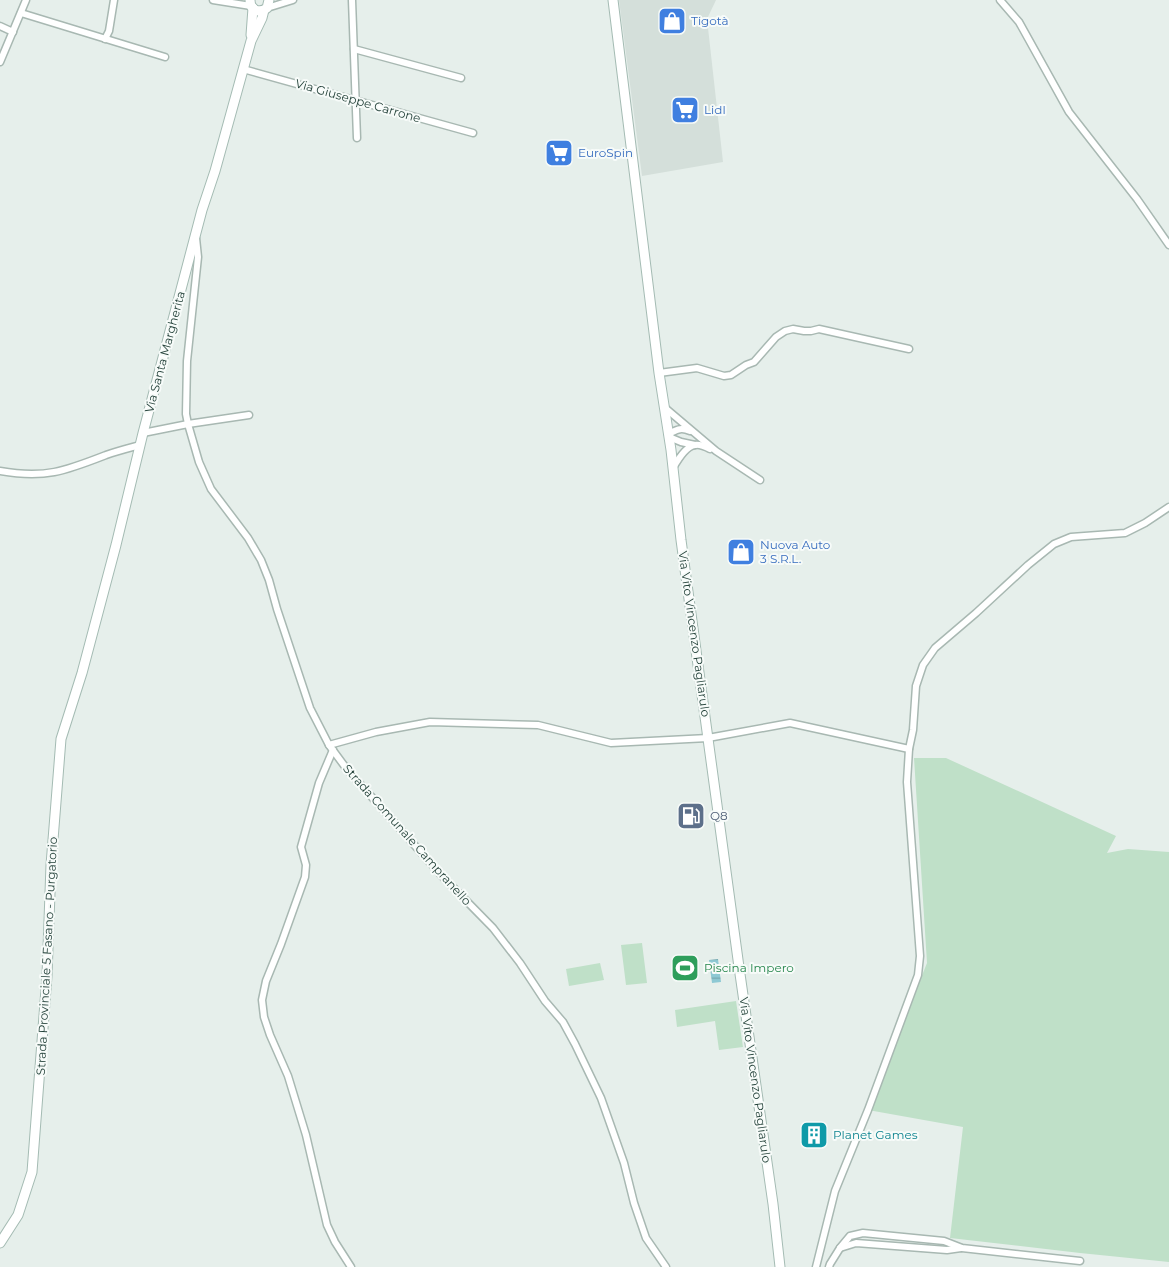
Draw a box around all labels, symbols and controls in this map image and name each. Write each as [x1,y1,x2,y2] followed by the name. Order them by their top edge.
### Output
[657,6,687,36] shop icon: Tigotà
[691,13,729,28] place label: Tigotà
[294,75,423,126] street label: Via Giuseppe Carrone
[670,95,700,125] supermarket icon: Lidl
[704,102,726,117] place label: Lidl
[544,138,574,168] supermarket icon: EuroSpin
[578,145,633,160] place label: EuroSpin
[141,289,188,414] street label: Via Santa Margherita
[726,537,756,567] shop icon: Nuova Auto 3 S.R.L.
[760,537,830,566] place label: Nuova Auto 3 S.R.L.
[675,550,714,718] street label: Via Vito Vincenzo Pagliarulo
[340,761,475,908] street label: Strada Comunale Campranello
[676,801,706,831] fuel station icon: Q8
[710,808,728,823] place label: Q8
[33,836,60,1076] street label: Strada Provinciale 5 Fasano - Purgatorio
[670,953,700,983] sports icon: Piscina Impero
[704,960,794,975] place label: Piscina Impero
[736,996,775,1164] street label: Via Vito Vincenzo Pagliarulo
[799,1120,829,1150] building icon: Planet Games
[833,1127,918,1142] place label: Planet Games

